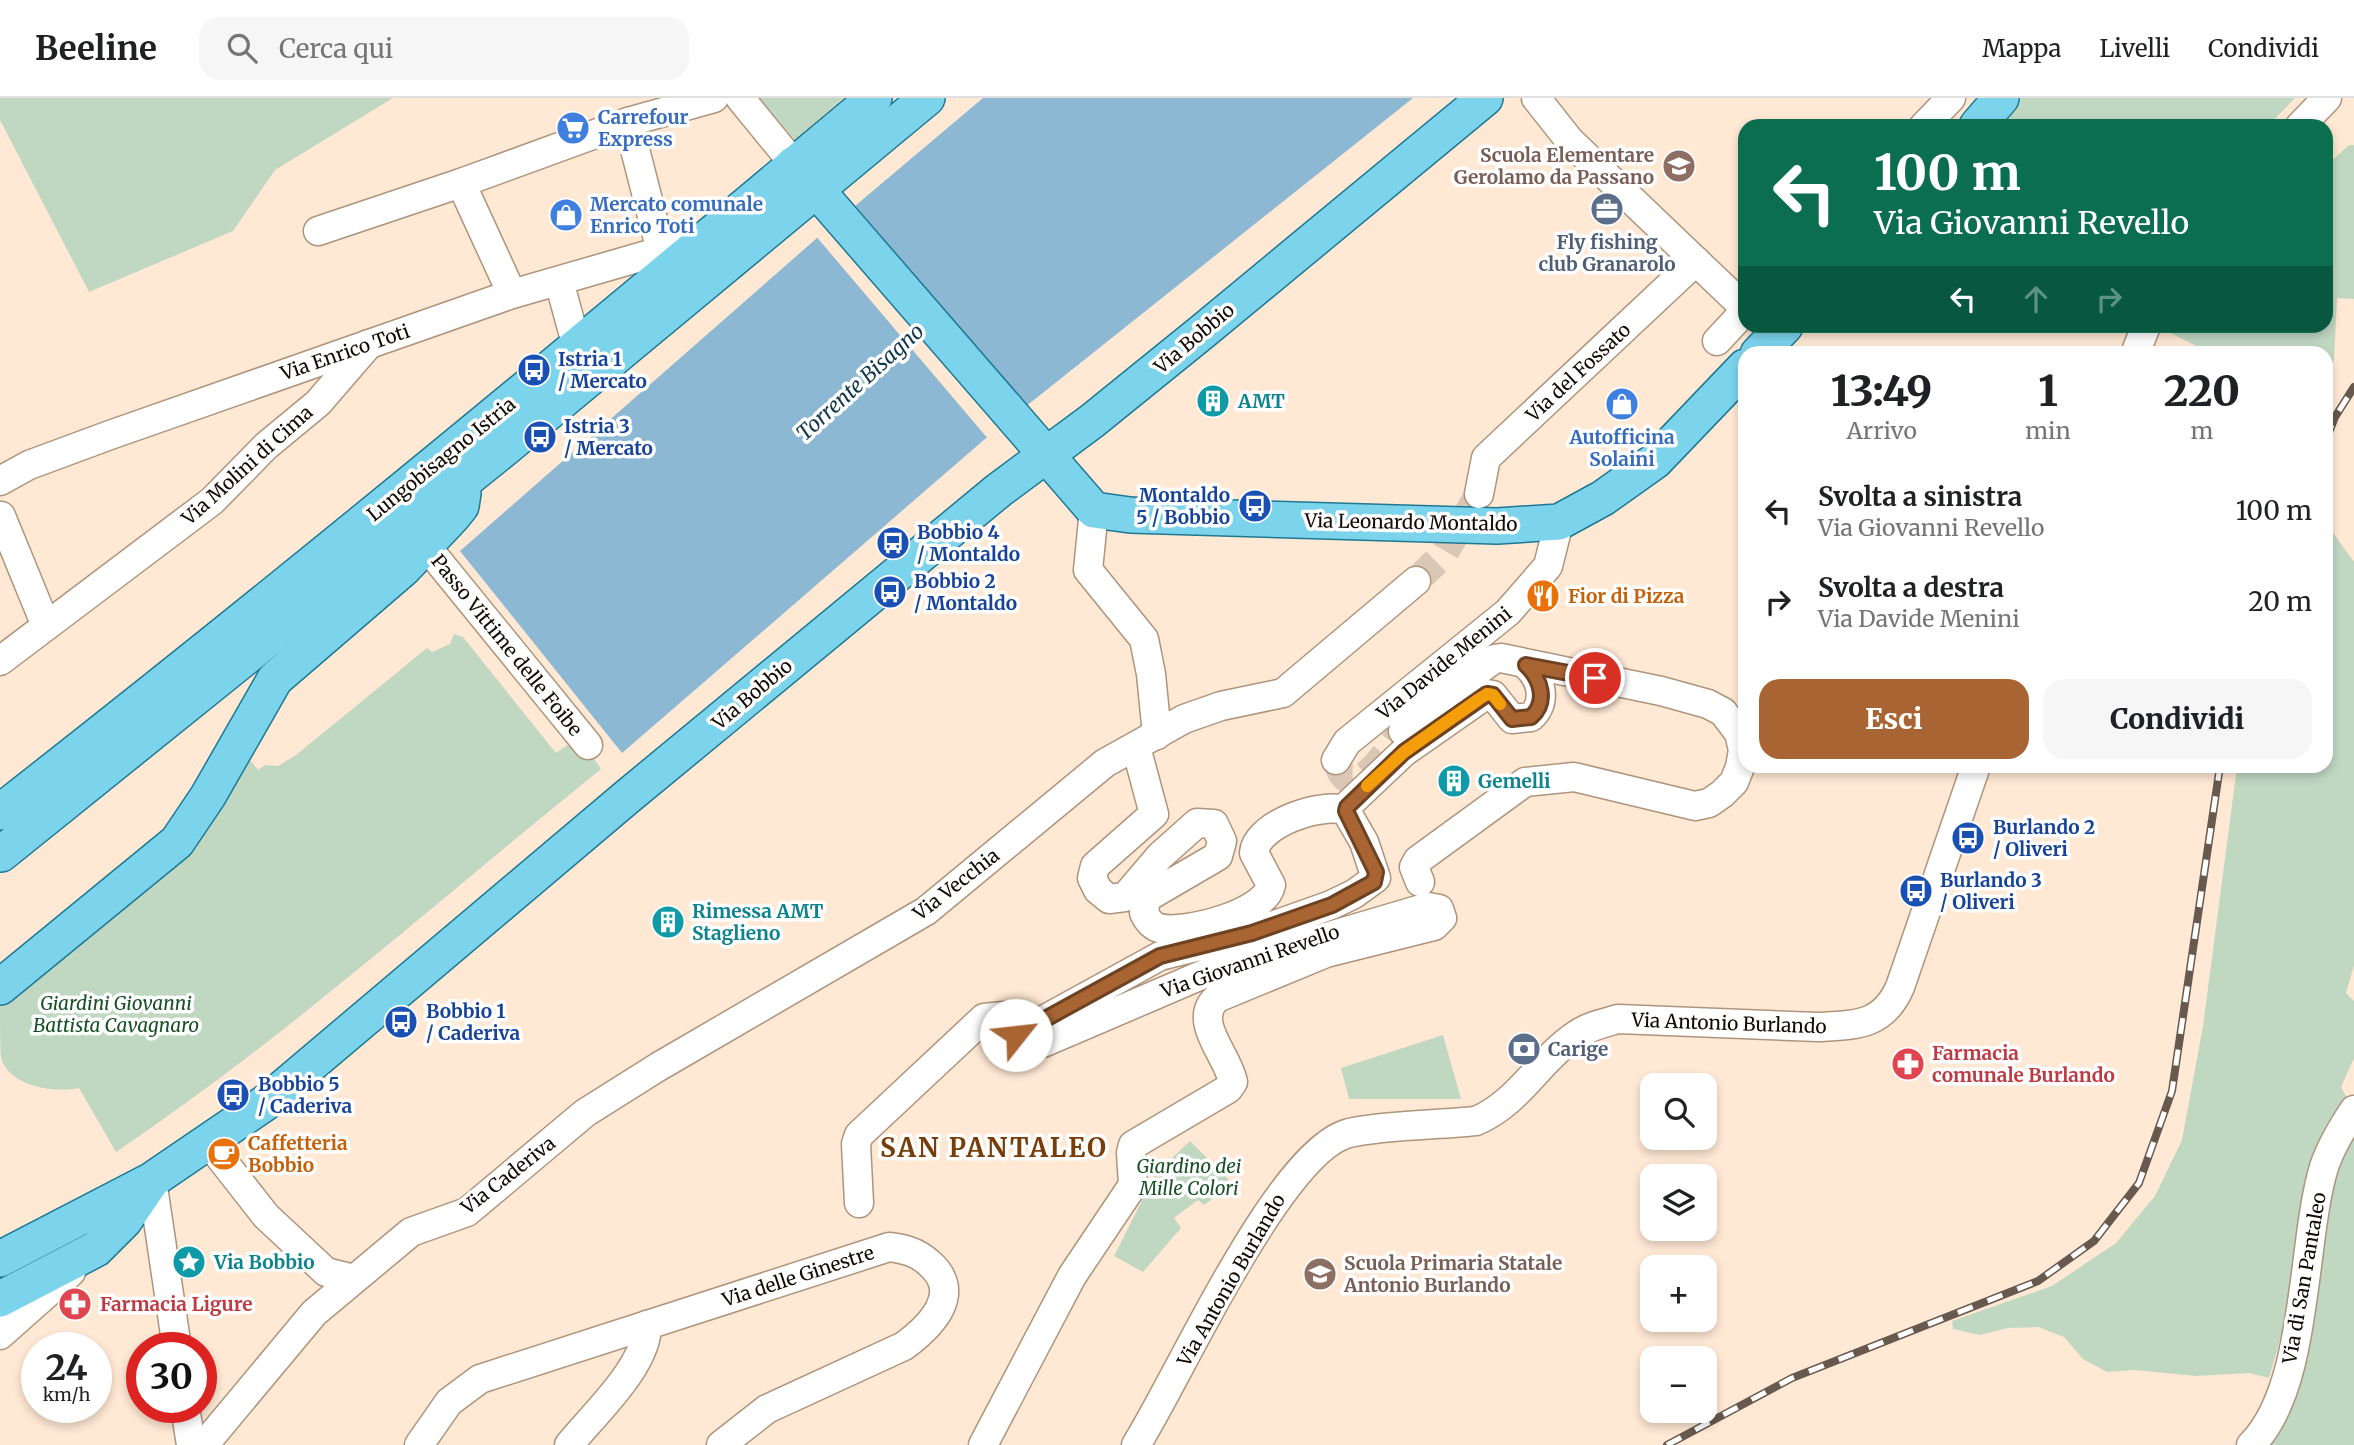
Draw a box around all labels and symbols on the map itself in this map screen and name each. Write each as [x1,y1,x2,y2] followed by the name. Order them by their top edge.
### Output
[598,105,688,151] place label: Carrefour Express
[554,109,592,147] supermarket icon: Carrefour Express
[1454,143,1654,189] place label: Scuola Elementare Gerolamo da Passano
[1660,147,1698,185] school or university icon: Scuola Elementare Gerolamo da Passano
[1588,190,1626,228] office icon: Fly fishing club Granarolo
[590,192,763,238] place label: Mercato comunale Enrico Toti
[547,196,585,234] shop icon: Mercato comunale Enrico Toti
[1538,230,1676,276] place label: Fly fishing club Granarolo
[1148,297,1239,379] street label: Via Bobbio
[1520,317,1635,427] street label: Via del Fossato
[791,318,929,446] water label: Torrente Bisagno
[276,319,413,386] street label: Via Enrico Toti
[558,347,647,393] place label: Istria 1 / Mercato
[515,351,553,389] bus stop icon: Istria 1 / Mercato
[1194,382,1232,420] building icon: AMT
[1603,385,1641,423] shop icon: Autofficina Solaini
[1237,389,1285,413] place label: AMT
[362,392,520,526] street label: Lungobisagno Istria
[176,400,317,531] street label: Via Molini di Cima
[564,414,653,460] place label: Istria 3 / Mercato
[521,418,559,456] bus stop icon: Istria 3 / Mercato
[1568,425,1675,471] place label: Autofficina Solaini
[1136,483,1230,529] place label: Montaldo 5 / Bobbio
[1236,487,1274,525] bus stop icon: Montaldo 5 / Bobbio
[1303,508,1518,536] street label: Via Leonardo Montaldo
[917,520,1020,566] place label: Bobbio 4 / Montaldo
[874,524,912,562] bus stop icon: Bobbio 4 / Montaldo
[426,549,588,741] street label: Passo Vittime delle Foibe
[914,569,1017,615] place label: Bobbio 2 / Montaldo
[871,573,909,611] bus stop icon: Bobbio 2 / Montaldo
[1524,577,1562,615] restaurant icon: Fior di Pizza
[1568,584,1685,608] place label: Fior di Pizza
[1371,601,1516,725] street label: Via Davide Menini
[1565,648,1625,708] pin
[706,653,797,735] street label: Via Bobbio
[1435,762,1473,800] building icon: Gemelli
[1478,769,1551,793] place label: Gemelli
[1993,815,2095,861] place label: Burlando 2 / Oliveri
[1949,819,1987,857] bus stop icon: Burlando 2 / Oliveri
[907,843,1004,926] street label: Via Vecchia
[1940,868,2042,914] place label: Burlando 3 / Oliveri
[1897,872,1935,910] bus stop icon: Burlando 3 / Oliveri
[692,899,824,945] place label: Rimessa AMT Staglieno
[649,903,687,941] building icon: Rimessa AMT Staglieno
[1157,919,1342,1003] street label: Via Giovanni Revello
[33,991,199,1037] park label: Giardini Giovanni Battista Cavagnaro
[979,998,1053,1072] position arrow
[426,999,521,1045] place label: Bobbio 1 / Caderiva
[382,1003,420,1041] bus stop icon: Bobbio 1 / Caderiva
[1630,1008,1827,1038] street label: Via Antonio Burlando
[1505,1030,1543,1068] bank icon: Carige
[1548,1037,1608,1061] place label: Carige
[1932,1041,2115,1087] place label: Farmacia comunale Burlando
[1889,1045,1927,1083] pharmacy icon: Farmacia comunale Burlando
[258,1072,353,1118] place label: Bobbio 5 / Caderiva
[214,1076,252,1114] bus stop icon: Bobbio 5 / Caderiva
[248,1131,348,1177] place label: Caffetteria Bobbio
[455,1131,560,1220] street label: Via Caderiva
[880,1131,1108,1164] district label: SAN PANTALEO
[205,1135,243,1173] cafe icon: Caffetteria Bobbio
[1137,1154,1241,1200] park label: Giardino dei Mille Colori
[1171,1189,1290,1371] street label: Via Antonio Burlando
[2277,1190,2331,1367] street label: Via di San Pantaleo
[718,1240,877,1312] street label: Via delle Ginestre
[170,1243,208,1281] place icon: Via Bobbio
[213,1250,315,1274] place label: Via Bobbio
[1343,1251,1562,1297] place label: Scuola Primaria Statale Antonio Burlando
[1301,1255,1339,1293] school or university icon: Scuola Primaria Statale Antonio Burlando
[56,1285,94,1323] pharmacy icon: Farmacia Ligure
[100,1292,252,1316] place label: Farmacia Ligure
[126,1332,217,1423] speed limit sign: 30

